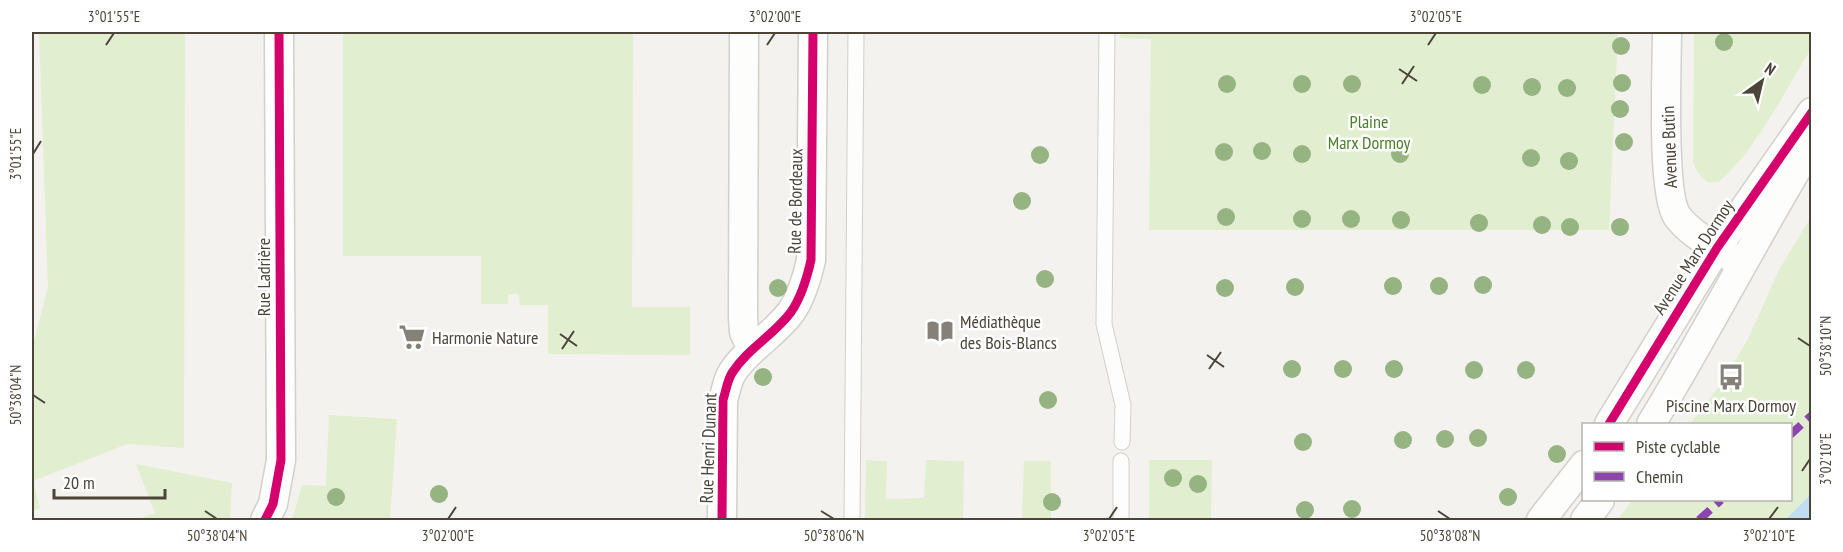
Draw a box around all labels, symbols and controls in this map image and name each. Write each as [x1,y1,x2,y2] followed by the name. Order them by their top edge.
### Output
[88,7,140,26] text: 3°01'55"E
[749,7,801,26] text: 3°02'00"E
[1410,7,1462,26] text: 3°02'05"E
[1732,51,1792,111] north arrow
[1761,58,1780,79] text: N
[1656,105,1682,189] street label: Avenue Butin
[1328,110,1411,154] park label: Plaine Marx Dormoy
[6,128,25,180] text: 3°01'55"E
[783,147,807,254] street label: Rue de Bordeaux
[1647,195,1739,319] street label: Avenue Marx Dormoy
[252,238,275,316] street label: Rue Ladrière
[960,310,1057,354] place label: Médiathèque des Bois-Blancs
[925,316,955,346] library icon: Médiathèque des Bois-Blancs
[1816,316,1835,376] text: 50°38'10"N
[397,322,427,352] supermarket icon: Harmonie Nature
[432,326,538,349] place label: Harmonie Nature
[1716,362,1746,392] bus stop icon: Piscine Marx Dormoy
[6,365,25,425] text: 50°38'04"N
[695,392,721,504] street label: Rue Henri Dunant
[1666,394,1796,417] place label: Piscine Marx Dormoy
[1582,423,1792,501] legend
[1816,433,1835,485] text: 3°02'10"E
[1636,435,1720,458] text: Piste cyclable
[54,462,165,500] scale bar
[1636,465,1683,488] text: Chemin
[63,471,95,494] text: 20 m
[187,526,247,545] text: 50°38'04"N
[422,526,474,545] text: 3°02'00"E
[804,526,864,545] text: 50°38'06"N
[1083,526,1135,545] text: 3°02'05"E
[1420,526,1480,545] text: 50°38'08"N
[1743,526,1795,545] text: 3°02'10"E

